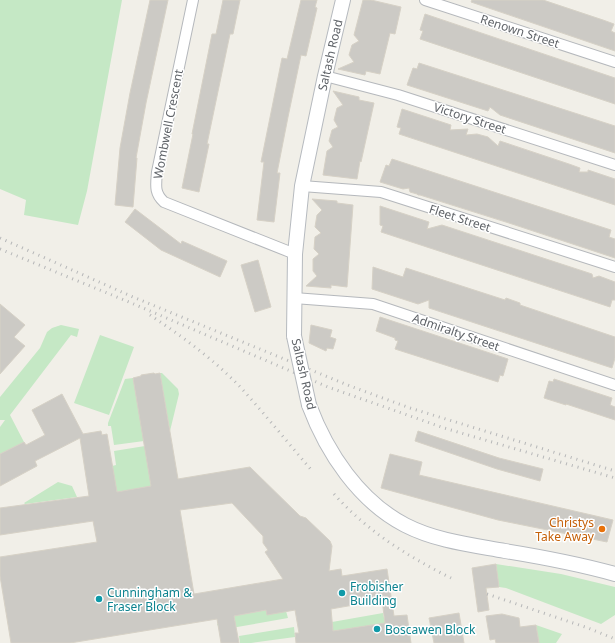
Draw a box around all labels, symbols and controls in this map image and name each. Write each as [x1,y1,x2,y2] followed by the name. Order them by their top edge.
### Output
[478,10,562,52] street label: Renown Street
[314,18,346,92] street label: Saltash Road
[149,67,187,180] street label: Wombwell Crescent
[432,98,509,138] street label: Victory Street
[427,200,494,236] street label: Fleet Street
[410,309,502,355] street label: Admiralty Street
[288,337,320,411] street label: Saltash Road
[535,514,595,545] place label: Christys Take Away
[597,524,607,534] marker: Christys Take Away
[350,578,404,609] place label: Frobisher Building
[107,584,192,615] place label: Cunningham & Fraser Block
[337,588,347,598] marker: Frobisher Building
[94,594,104,604] marker: Cunningham & Fraser Block
[385,621,476,638] place label: Boscawen Block
[372,624,382,634] marker: Boscawen Block

